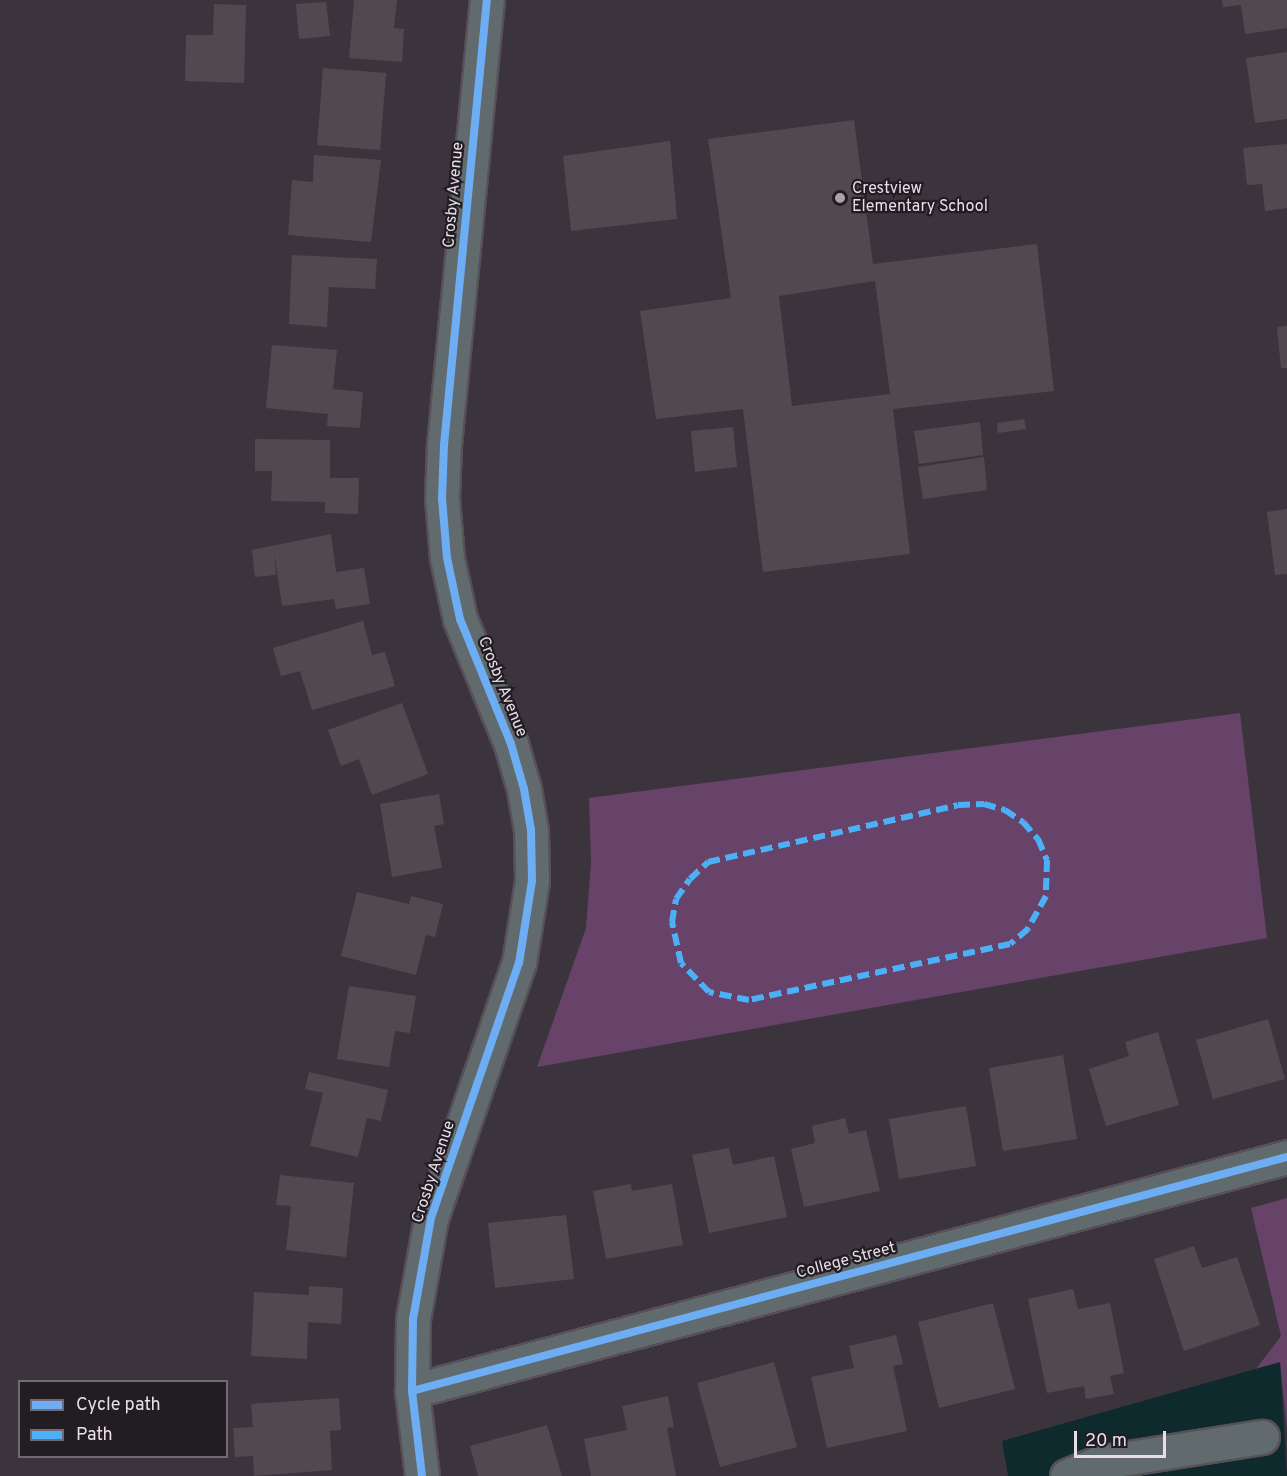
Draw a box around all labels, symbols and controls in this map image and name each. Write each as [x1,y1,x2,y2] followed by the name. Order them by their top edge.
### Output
[440,141,468,249] street label: Crosby Avenue
[852,179,988,217] place label: Crestview Elementary School
[833,191,847,205] marker: Crestview Elementary School
[473,634,531,740] street label: Crosby Avenue
[408,1118,460,1226] street label: Crosby Avenue
[794,1239,898,1283] street label: College Street
[18,1380,228,1458] legend
[76,1394,161,1417] text: Cycle path
[1077,1419,1168,1457] scale bar
[76,1424,113,1447] text: Path
[1085,1430,1127,1453] text: 20 m

